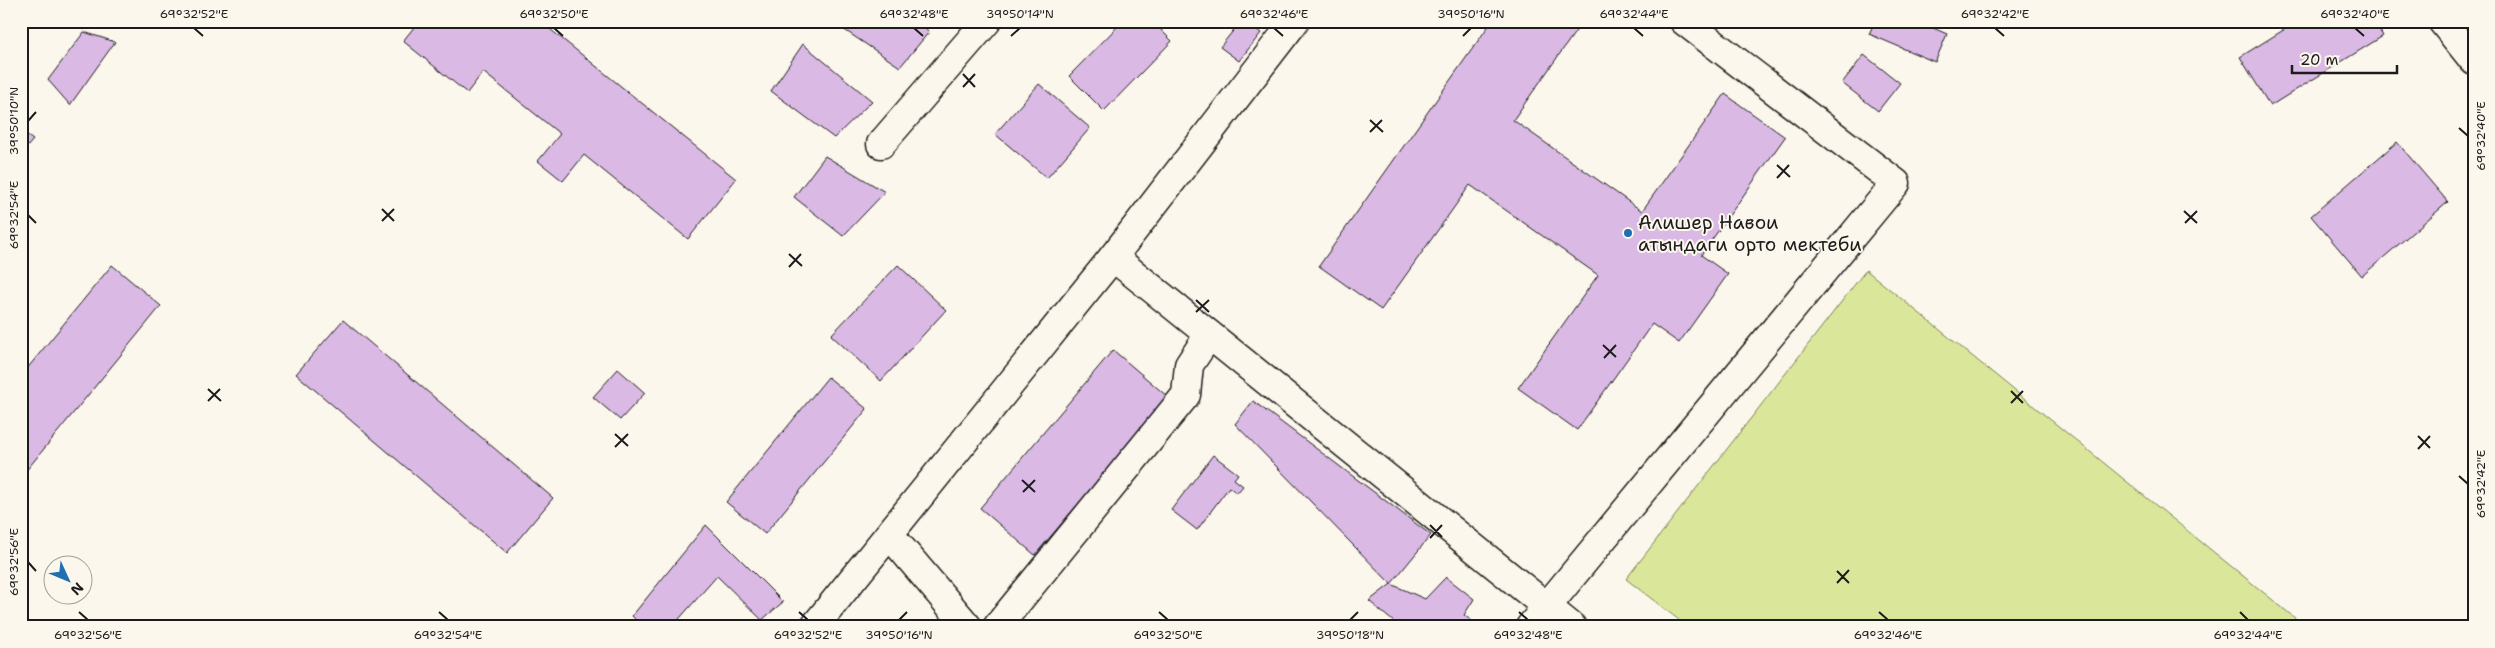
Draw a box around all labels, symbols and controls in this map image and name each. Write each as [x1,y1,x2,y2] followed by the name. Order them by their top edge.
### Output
[160,6,228,22] text: 69°32'52"E
[519,6,589,22] text: 69°32'50"E
[879,6,949,22] text: 69°32'48"E
[986,6,1054,22] text: 39°50'14"N
[1240,6,1308,22] text: 69°32'46"E
[1437,6,1505,22] text: 39°50'16"N
[1599,6,1669,22] text: 69°32'44"E
[1961,6,2029,22] text: 69°32'42"E
[2320,6,2390,22] text: 69°32'40"E
[2292,42,2398,74] scale bar
[2300,50,2339,70] text: 20 m
[6,87,22,155] text: 39°50'10"N
[2473,101,2489,171] text: 69°32'40"E
[6,181,22,249] text: 69°32'54"E
[1638,210,1862,257] place label: Алишер Навои атындаги орто мектеби
[1622,227,1634,239] marker: Алишер Навои атындаги орто мектеби
[2473,450,2489,518] text: 69°32'42"E
[6,528,22,596] text: 69°32'56"E
[42,556,92,606] north arrow
[67,579,88,599] text: N
[54,627,122,643] text: 69°32'56"E
[414,627,482,643] text: 69°32'54"E
[774,627,842,643] text: 69°32'52"E
[865,627,933,643] text: 39°50'16"N
[1133,627,1203,643] text: 69°32'50"E
[1316,627,1384,643] text: 39°50'18"N
[1493,627,1563,643] text: 69°32'48"E
[1854,627,1922,643] text: 69°32'46"E
[2213,627,2283,643] text: 69°32'44"E

